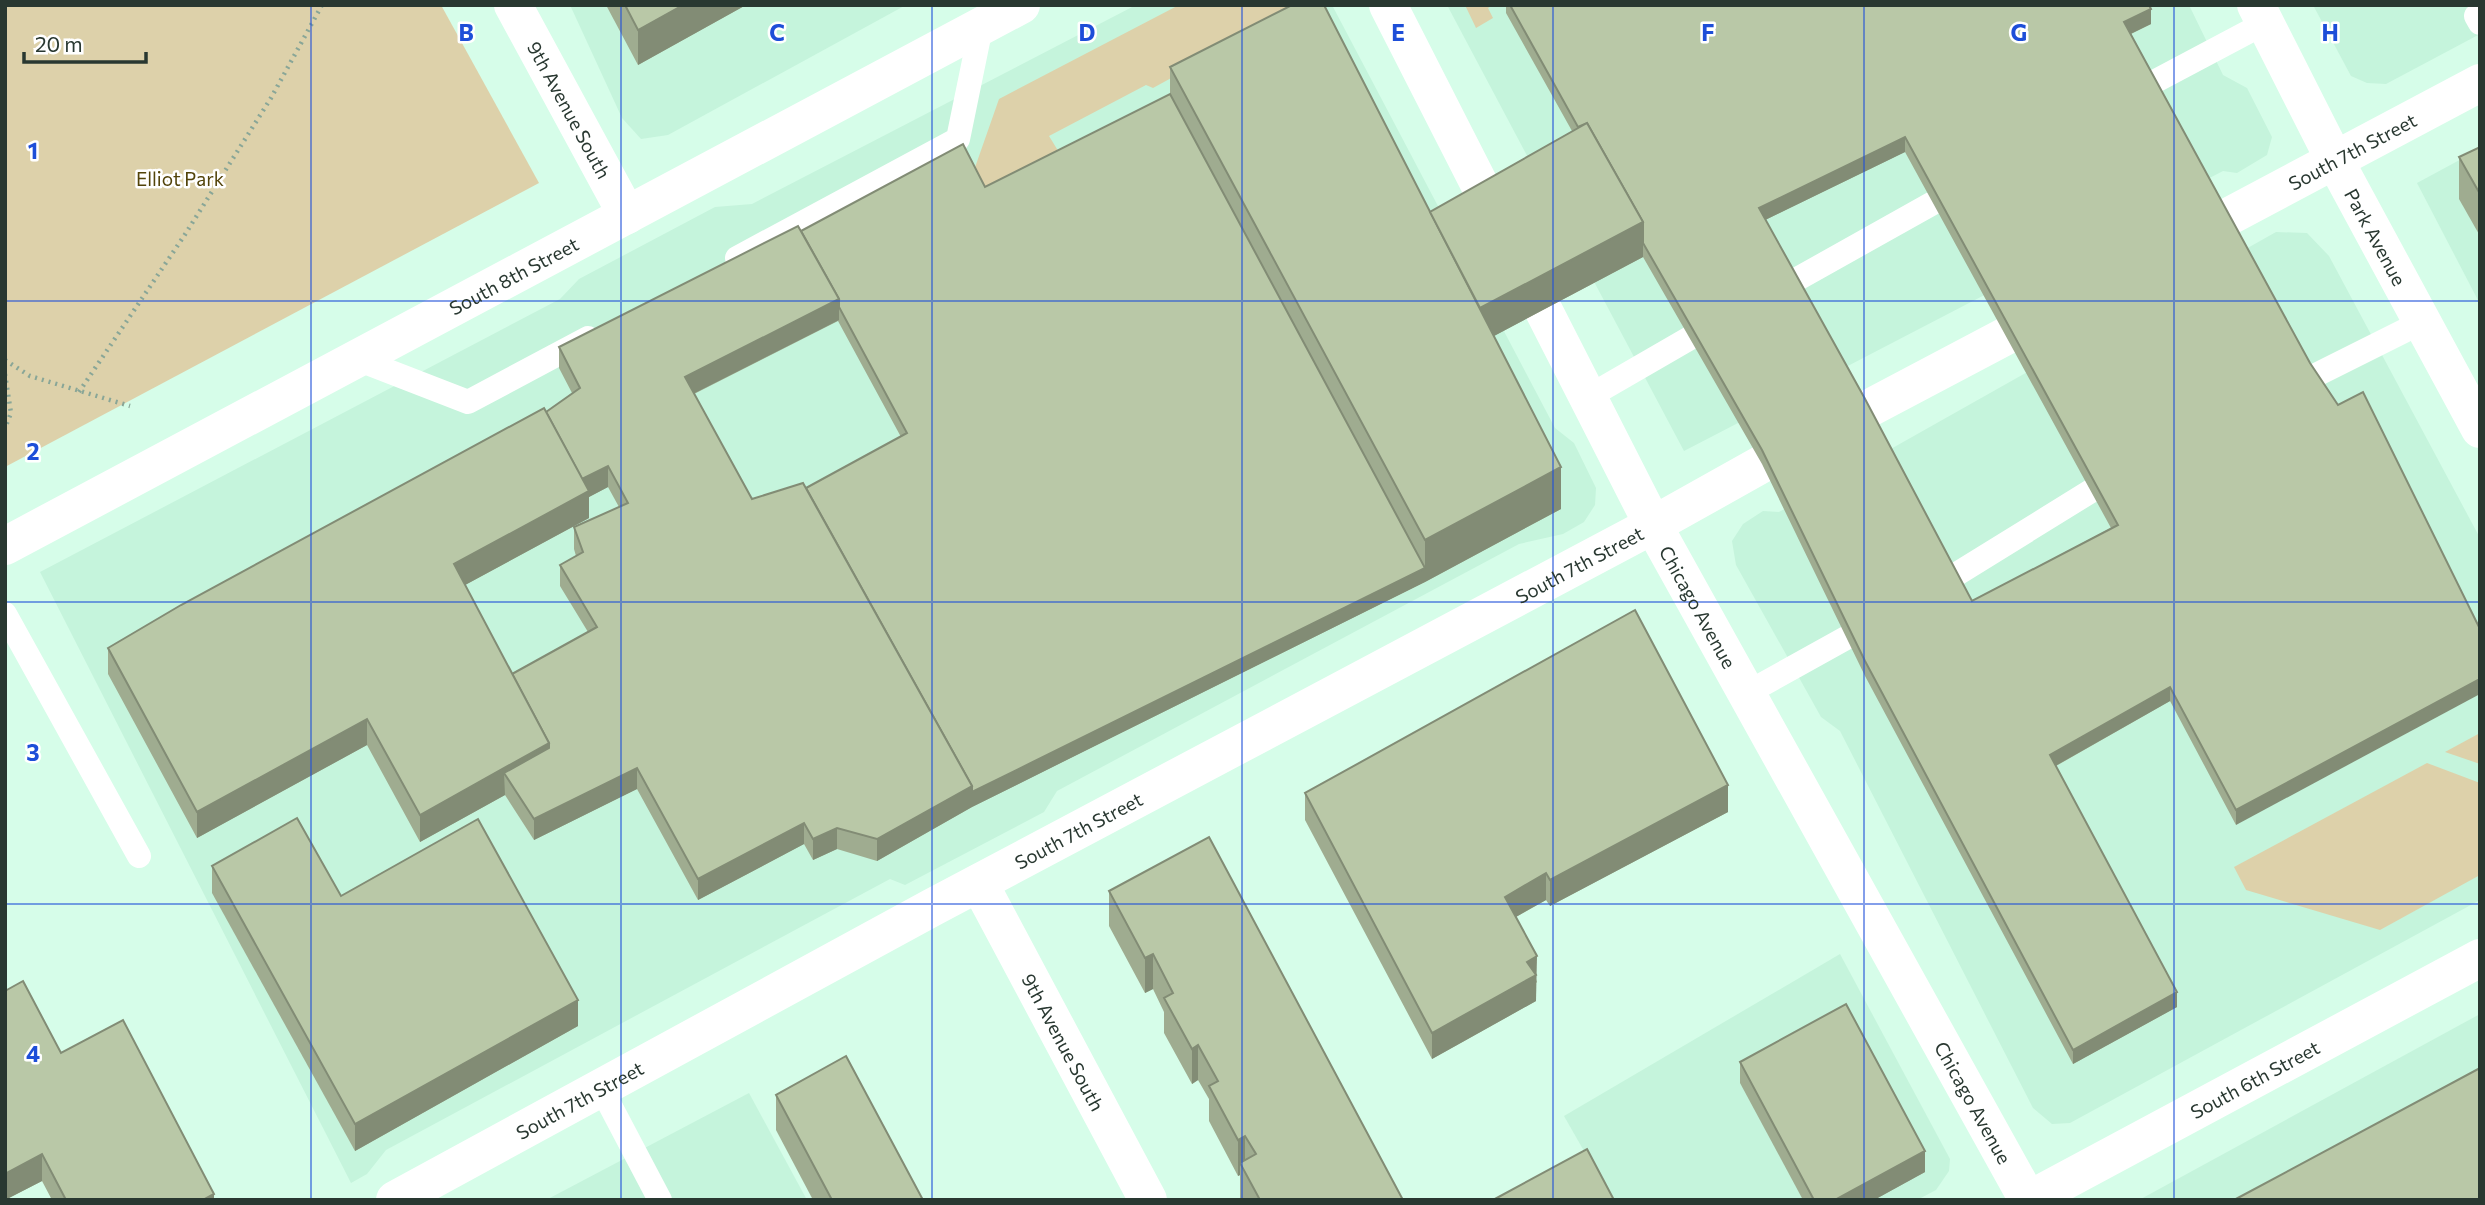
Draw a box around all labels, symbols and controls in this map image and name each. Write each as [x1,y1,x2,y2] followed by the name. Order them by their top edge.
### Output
[458,18,474,46] text: B
[769,18,785,46] text: C
[1079,18,1096,46] text: D
[1391,18,1405,46] text: E
[1701,18,1715,46] text: F
[2011,18,2027,46] text: G
[2321,18,2339,46] text: H
[24,21,147,65] scale bar
[35,31,83,56] text: 20 m
[523,37,616,182] street label: 9th Avenue South
[2284,108,2420,194] street label: South 7th Street
[28,136,38,164] text: 1
[136,167,224,190] park label: Elliot Park
[2341,184,2412,289] street label: Park Avenue
[445,231,582,319] street label: South 8th Street
[26,437,40,465] text: 2
[1511,521,1647,608] street label: South 7th Street
[1655,541,1742,672] street label: Chicago Avenue
[26,738,40,766] text: 3
[1010,787,1146,873] street label: South 7th Street
[1018,969,1110,1115] street label: 9th Avenue South
[2186,1035,2323,1123] street label: South 6th Street
[1930,1037,2017,1168] street label: Chicago Avenue
[26,1039,40,1067] text: 4
[512,1056,647,1144] street label: South 7th Street

